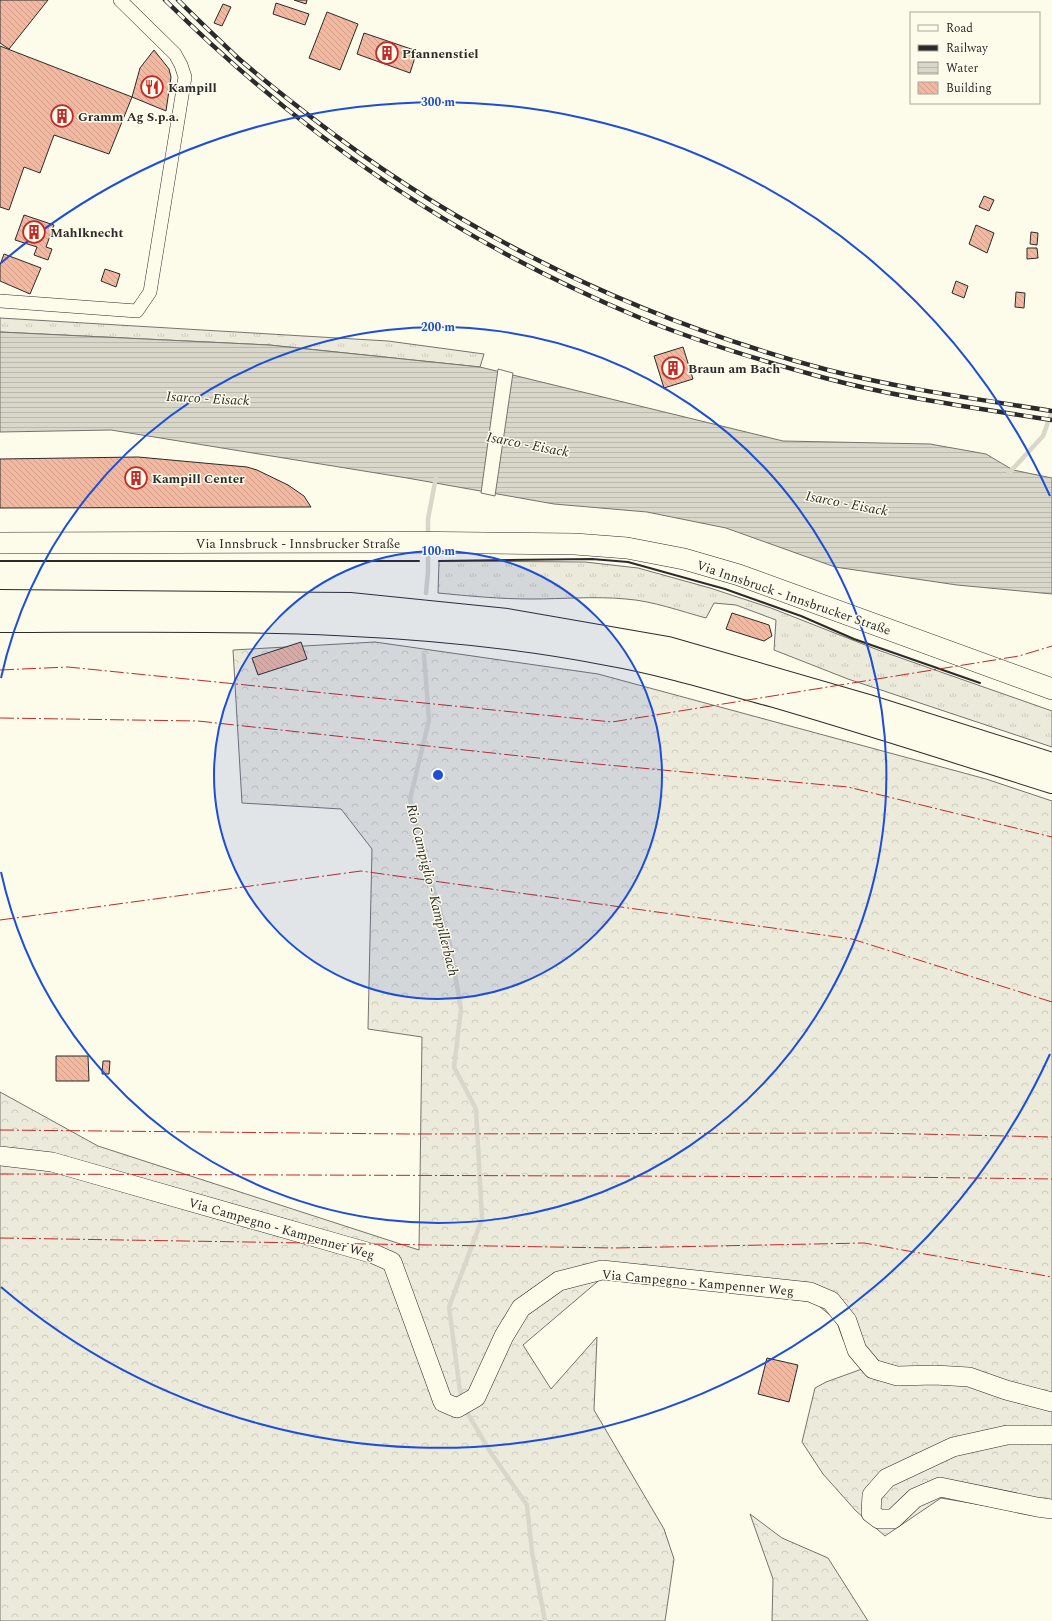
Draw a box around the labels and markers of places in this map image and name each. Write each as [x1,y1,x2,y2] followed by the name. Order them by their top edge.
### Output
[374,40,400,66] building icon: Pfannenstiel
[402,44,479,64] place label: Pfannenstiel
[139,74,165,100] restaurant icon: Kampill
[168,78,217,98] place label: Kampill
[49,103,75,129] building icon: Gramm Ag S.p.a.
[78,107,179,127] place label: Gramm Ag S.p.a.
[21,219,47,245] building icon: Mahlknecht
[50,223,124,243] place label: Mahlknecht
[660,355,686,381] building icon: Braun am Bach
[688,359,780,379] place label: Braun am Bach
[123,465,149,491] building icon: Kampill Center
[152,469,245,489] place label: Kampill Center
[431,768,445,782] centre of rings

